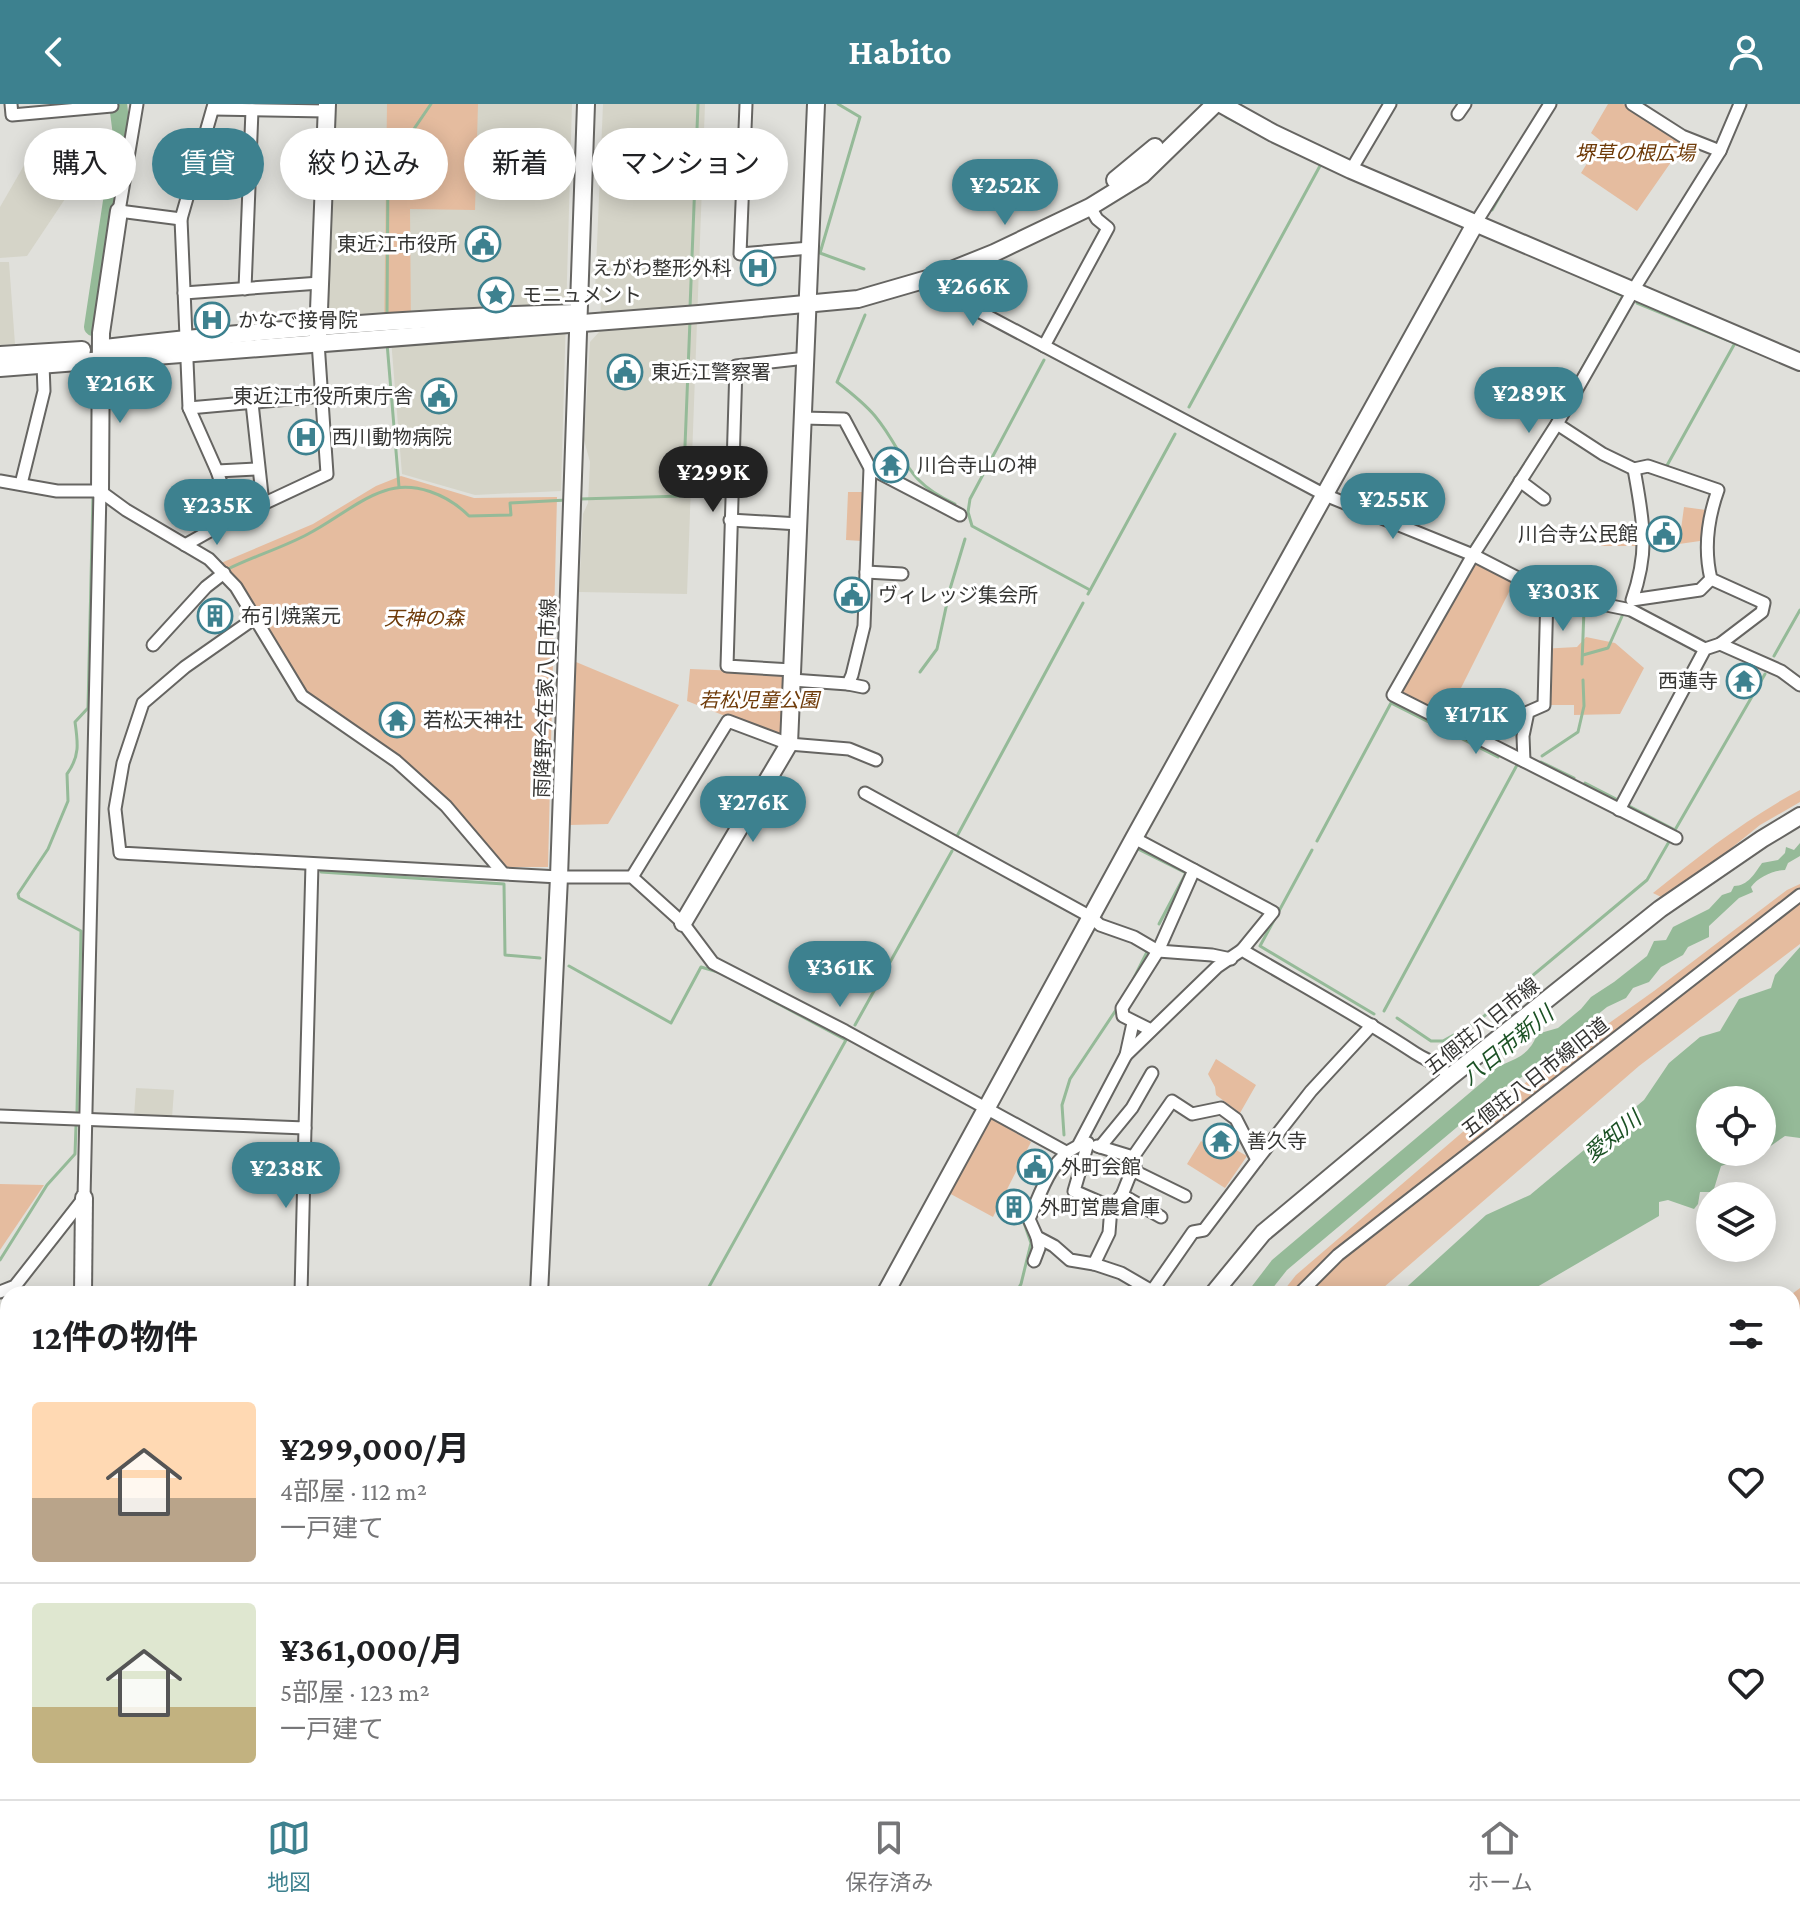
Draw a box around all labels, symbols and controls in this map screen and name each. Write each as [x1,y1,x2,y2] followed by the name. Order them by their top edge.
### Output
[32,30,76,74] icon: back
[1724,30,1768,74] icon: person
[848,32,952,72] text: Habito
[24,128,136,200] chip: 購入
[152,128,264,200] chip: 賃貸
[280,128,448,200] chip: 絞り込み
[464,128,576,200] chip: 新着
[592,128,788,200] chip: マンション
[1575,142,1697,164] park label: 堺草の根広場
[949,159,1061,227] pin: ¥252K
[970,170,1040,199] text: ¥252K
[464,225,502,263] public building icon: 東近江市役所
[337,233,457,255] place label: 東近江市役所
[739,249,777,287] hospital icon: えがわ整形外科
[592,257,732,279] place label: えがわ整形外科
[917,260,1029,328] pin: ¥266K
[937,271,1009,300] text: ¥266K
[477,276,515,314] place icon: モニュメント
[522,284,642,306] place label: モニュメント
[193,301,231,339] hospital icon: かなで接骨院
[238,309,358,331] place label: かなで接骨院
[606,353,644,391] public building icon: 東近江警察署
[64,357,176,425] pin: ¥216K
[651,361,771,383] place label: 東近江警察署
[1473,367,1585,435] pin: ¥289K
[86,368,154,397] text: ¥216K
[420,377,458,415] public building icon: 東近江市役所東庁舎
[1492,378,1566,407] text: ¥289K
[233,385,413,407] place label: 東近江市役所東庁舎
[287,418,325,456] hospital icon: 西川動物病院
[332,426,452,448] place label: 西川動物病院
[657,446,769,514] pin: ¥299K
[872,446,910,484] temple icon: 川合寺山の神
[917,454,1037,476] place label: 川合寺山の神
[677,457,749,486] text: ¥299K
[1337,473,1449,541] pin: ¥255K
[161,479,273,547] pin: ¥235K
[1358,484,1428,513] text: ¥255K
[182,490,252,519] text: ¥235K
[1645,515,1683,553] public building icon: 川合寺公民館
[1518,523,1638,545] place label: 川合寺公民館
[1507,565,1619,633] pin: ¥303K
[833,576,871,614] public building icon: ヴィレッジ集会所
[1527,576,1599,605] text: ¥303K
[878,584,1038,606] place label: ヴィレッジ集会所
[196,597,234,635] building icon: 布引焼窯元
[531,598,559,798] street label: 雨降野今在家八日市線
[241,605,341,627] place label: 布引焼窯元
[384,607,466,629] park label: 天神の森
[1725,662,1763,700] temple icon: 西蓮寺
[1658,670,1718,692] place label: 西蓮寺
[1420,688,1532,756] pin: ¥171K
[699,689,822,711] park label: 若松児童公園
[1444,699,1508,728] text: ¥171K
[378,701,416,739] temple icon: 若松天神社
[423,709,523,731] place label: 若松天神社
[697,776,809,844] pin: ¥276K
[718,787,788,816] text: ¥276K
[784,941,896,1009] pin: ¥361K
[806,952,874,981] text: ¥361K
[1421,973,1543,1079] street label: 五個荘八日市線
[1457,1000,1559,1090] water label: 八日市新川
[1457,1013,1613,1141] street label: 五個荘八日市線旧道
[1696,1086,1776,1262] map controls
[1696,1086,1776,1166] button: locate
[1579,1105,1647,1167] water label: 愛知川
[1202,1122,1240,1160] temple icon: 善久寺
[1247,1130,1307,1152] place label: 善久寺
[230,1142,342,1210] pin: ¥238K
[1016,1148,1054,1186] public building icon: 外町会館
[250,1153,322,1182] text: ¥238K
[1061,1156,1141,1178] place label: 外町会館
[1696,1182,1776,1262] button: layers
[995,1188,1033,1226] building icon: 外町営農倉庫
[1040,1196,1160,1218] place label: 外町営農倉庫
[1724,1312,1768,1356] icon: filters
[32,1319,198,1356] text: 12件の物件
[280,1430,470,1467] text: ¥299,000/月
[96,1434,192,1530] icon: home
[1724,1460,1768,1504] icon: heart
[280,1477,427,1506] text: 4部屋 · 112 m²
[280,1514,384,1543] text: 一戸建て
[280,1631,464,1668] text: ¥361,000/月
[96,1635,192,1731] icon: home
[1724,1661,1768,1705] icon: heart
[280,1678,430,1707] text: 5部屋 · 123 m²
[280,1715,384,1744] text: 一戸建て
[267,1816,311,1896] tab: 地図
[845,1816,933,1896] tab: 保存済み
[1468,1816,1533,1896] tab: ホーム

